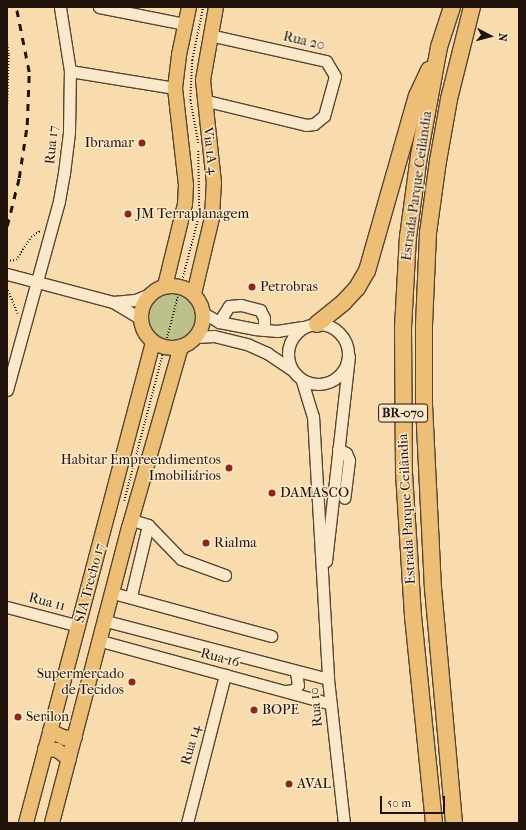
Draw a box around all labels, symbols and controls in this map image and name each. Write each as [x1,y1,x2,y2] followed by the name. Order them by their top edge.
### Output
[470,16,510,56] north arrow
[282,28,326,54] street label: Rua 20
[496,32,509,42] text: N
[398,110,436,262] street label: Estrada Parque Ceilândia
[42,125,62,165] street label: Rua 17
[199,126,221,176] street label: Via 1A 4
[85,135,134,151] place label: Ibramar
[137,138,147,148] marker: Ibramar
[136,206,249,222] place label: JM Terraplanagem
[123,209,133,219] marker: JM Terraplanagem
[260,279,318,295] place label: Petrobras
[247,282,257,292] marker: Petrobras
[378,402,428,424] road number: BR-070
[395,433,419,585] street label: Estrada Parque Ceilândia
[61,452,221,484] place label: Habitar Empreendimentos Imobiliários
[224,463,234,473] marker: Habitar Empreendimentos Imobiliários
[280,485,349,501] place label: DAMASCO
[267,488,277,498] marker: DAMASCO
[214,535,257,551] place label: Rialma
[201,538,211,548] marker: Rialma
[71,541,109,625] street label: SIA Trecho 17
[27,589,67,615] street label: Rua 11
[199,645,241,671] street label: Rua 16
[37,666,124,698] place label: Supermercado de Tecidos
[127,677,137,687] marker: Supermercado de Tecidos
[306,686,326,728] street label: Rua 10
[262,702,299,718] place label: BOPE
[249,705,259,715] marker: BOPE
[26,709,69,725] place label: Serilon
[13,712,23,722] marker: Serilon
[178,723,204,767] street label: Rua 14
[297,776,331,792] place label: AVAL
[284,779,294,789] marker: AVAL
[382,788,447,814] scale bar
[387,796,411,810] text: 50 m

